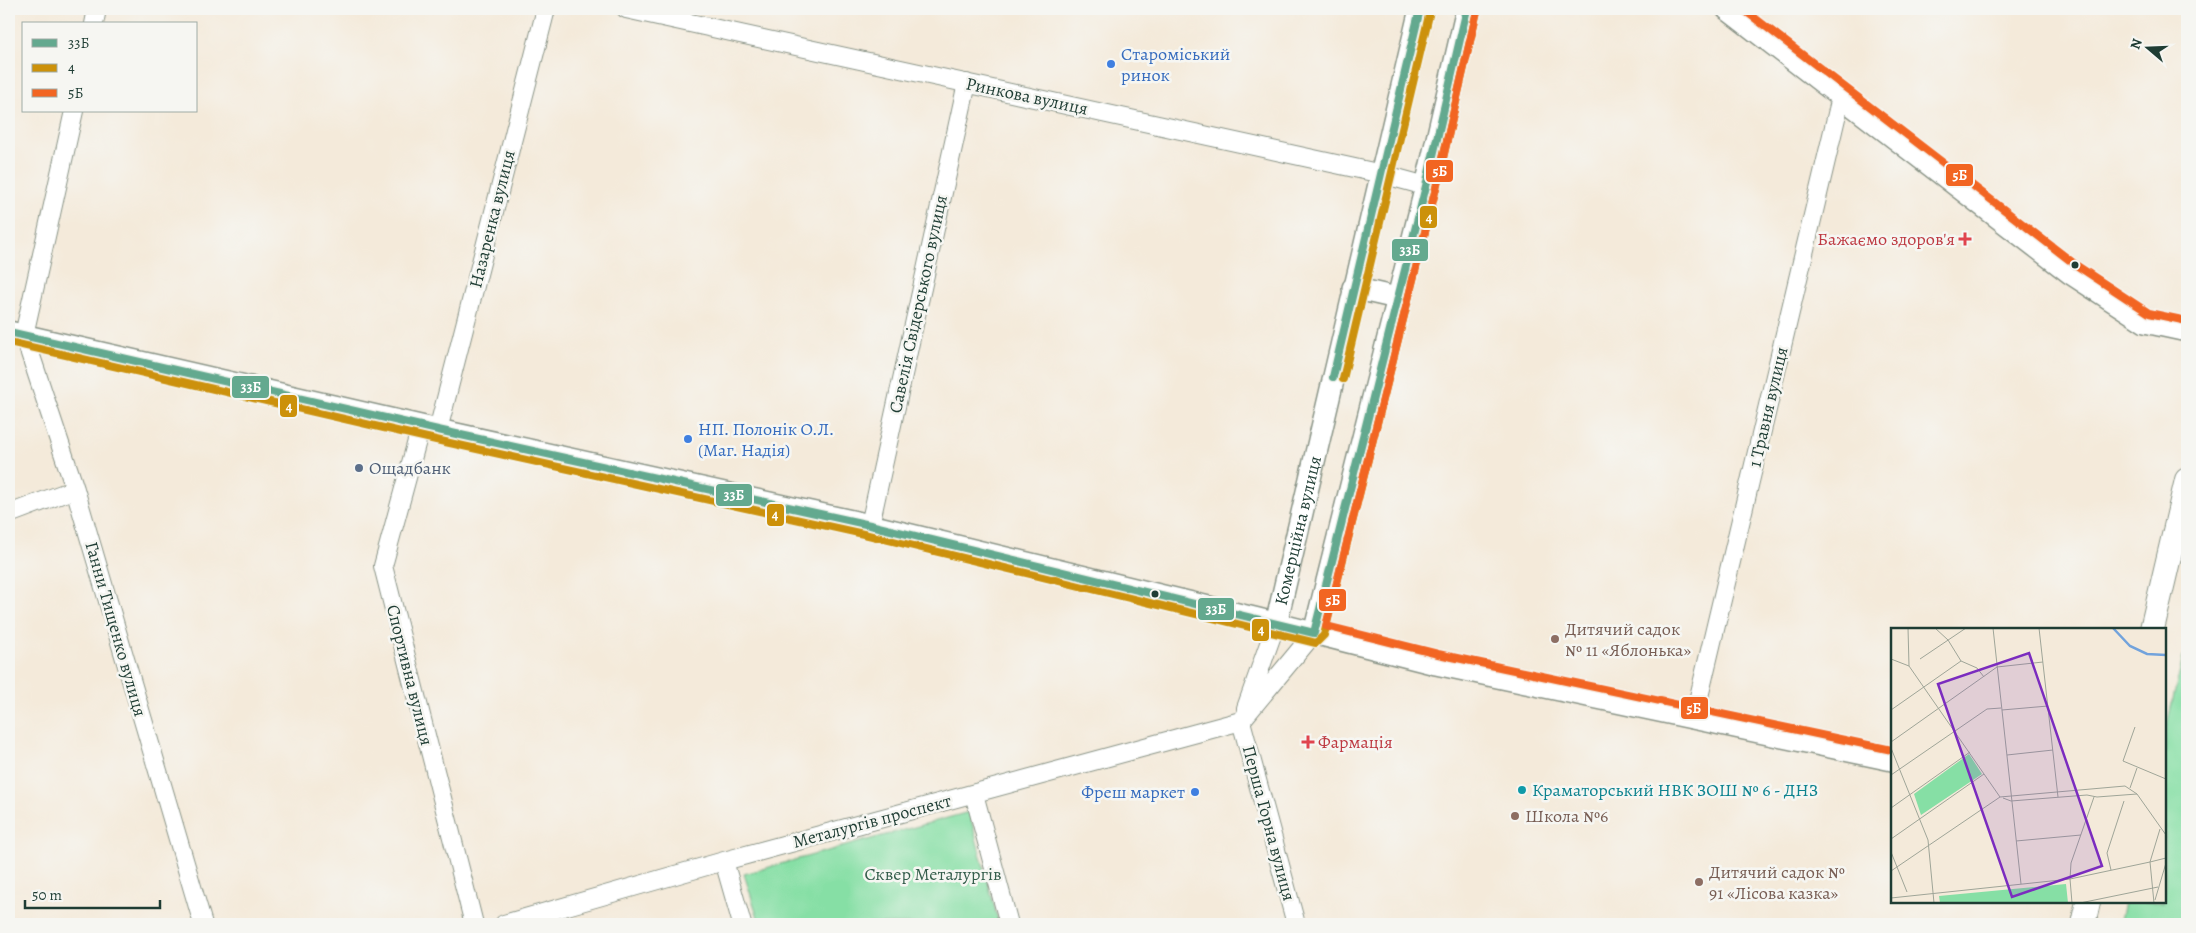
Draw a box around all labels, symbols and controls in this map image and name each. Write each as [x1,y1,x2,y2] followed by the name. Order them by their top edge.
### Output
[22,22,198,112] legend
[2124,22,2174,72] north arrow
[68,33,89,53] text: 33Б
[2126,36,2147,52] text: N
[1121,42,1230,87] place label: Староміський ринок
[68,57,75,77] text: 4
[1105,58,1117,70] marker: Староміський ринок
[964,71,1090,121] street label: Ринкова вулиця
[68,83,83,103] text: 5Б
[463,147,521,291] street label: Назаренка вулиця
[1425,159,1454,183] line badge: 5Б
[1433,162,1448,181] text: 5Б
[1945,163,1974,187] line badge: 5Б
[1953,166,1968,185] text: 5Б
[883,193,953,415] street label: Савелія Свідерського вулиця
[1419,205,1438,229] line badge: 4
[1426,208,1433,227] text: 4
[1817,227,1955,251] place label: Бажаємо здоров'я
[1959,233,1971,245] marker: Бажаємо здоров'я
[1391,238,1429,262] line badge: 33Б
[1400,241,1421,260] text: 33Б
[2070,260,2080,270] unlabelled marker
[1742,344,1794,470] street label: 1 Травня вулиця
[231,375,270,399] line badge: 33Б
[241,378,262,397] text: 33Б
[279,394,298,418] line badge: 4
[286,397,293,416] text: 4
[698,417,834,462] place label: НП. Полонік О.Л. (Маг. Надія)
[682,433,694,445] marker: НП. Полонік О.Л. (Маг. Надія)
[1269,453,1327,608] street label: Комерційна вулиця
[369,456,451,480] place label: Ощадбанк
[353,462,365,474] marker: Ощадбанк
[715,483,753,507] line badge: 33Б
[724,486,745,505] text: 33Б
[766,503,785,527] line badge: 4
[772,505,779,524] text: 4
[80,539,152,719] street label: Ганни Тищенко вулиця
[1318,588,1347,612] line badge: 5Б
[1150,589,1160,599] unlabelled marker
[1326,591,1341,610] text: 5Б
[1197,597,1235,621] line badge: 33Б
[1206,600,1227,619] text: 33Б
[381,602,439,748] street label: Спортивна вулиця
[1565,617,1691,662] place label: Дитячий садок № 11 «Яблонька»
[1251,618,1270,642] line badge: 4
[1258,620,1265,639] text: 4
[1891,628,2166,903] inset map
[1549,633,1561,645] marker: Дитячий садок № 11 «Яблонька»
[1680,696,1709,720] line badge: 5Б
[1687,699,1702,718] text: 5Б
[1318,730,1393,754] place label: Фармація
[1302,736,1314,748] marker: Фармація
[1237,743,1301,903] street label: Перша Горна вулиця
[1532,778,1818,802] place label: Краматорський НВК ЗОШ № 6 - ДНЗ
[1081,780,1185,804] place label: Фреш маркет
[1516,784,1528,796] marker: Краматорський НВК ЗОШ № 6 - ДНЗ
[1189,786,1201,798] marker: Фреш маркет
[790,788,954,854] street label: Металургів проспект
[1525,804,1608,828] place label: Школа №6
[1509,810,1521,822] marker: Школа №6
[1709,860,1845,905] place label: Дитячий садок № 91 «Лісова казка»
[864,862,1002,886] park label: Сквер Металургів
[1693,876,1705,888] marker: Дитячий садок № 91 «Лісова казка»
[25,878,160,910] scale bar
[32,885,62,905] text: 50 m

